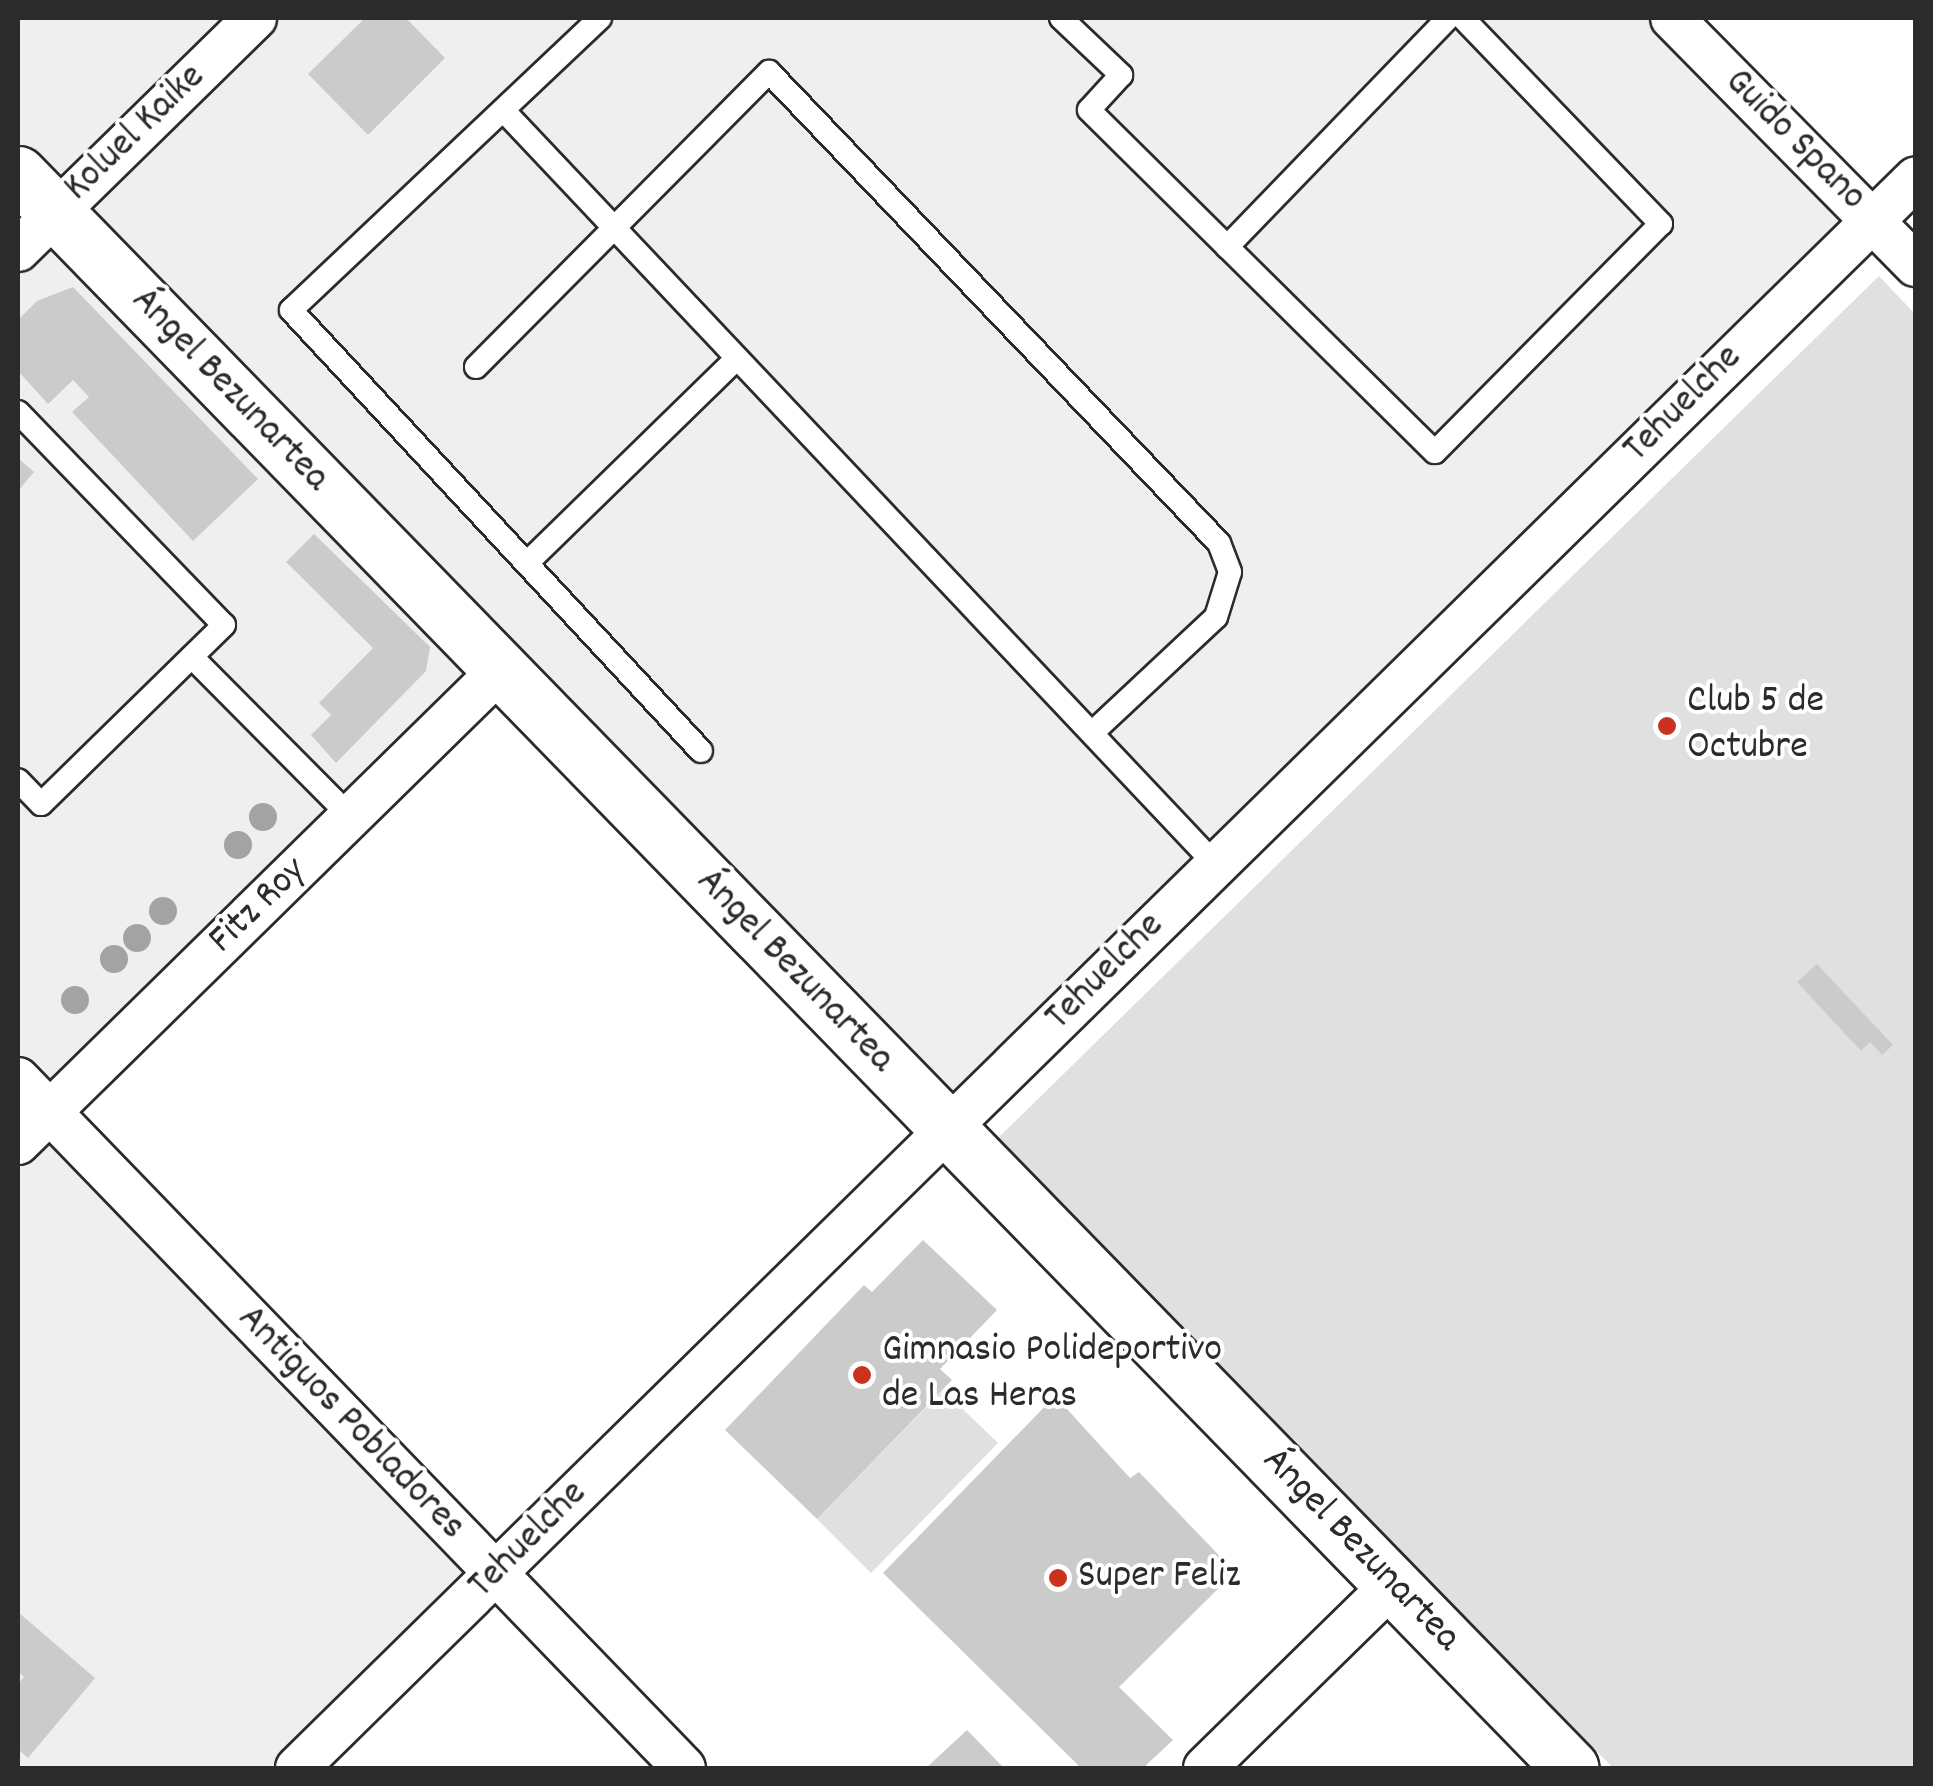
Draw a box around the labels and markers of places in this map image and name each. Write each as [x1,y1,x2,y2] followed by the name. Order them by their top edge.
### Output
[1687,679,1824,773] place label: Club 5 de Octubre
[1656,715,1678,737] marker: Club 5 de Octubre
[882,1328,1222,1422] place label: Gimnasio Polideportivo de Las Heras
[851,1364,873,1386] marker: Gimnasio Polideportivo de Las Heras
[1078,1554,1240,1602] place label: Super Feliz
[1047,1567,1069,1589] marker: Super Feliz

